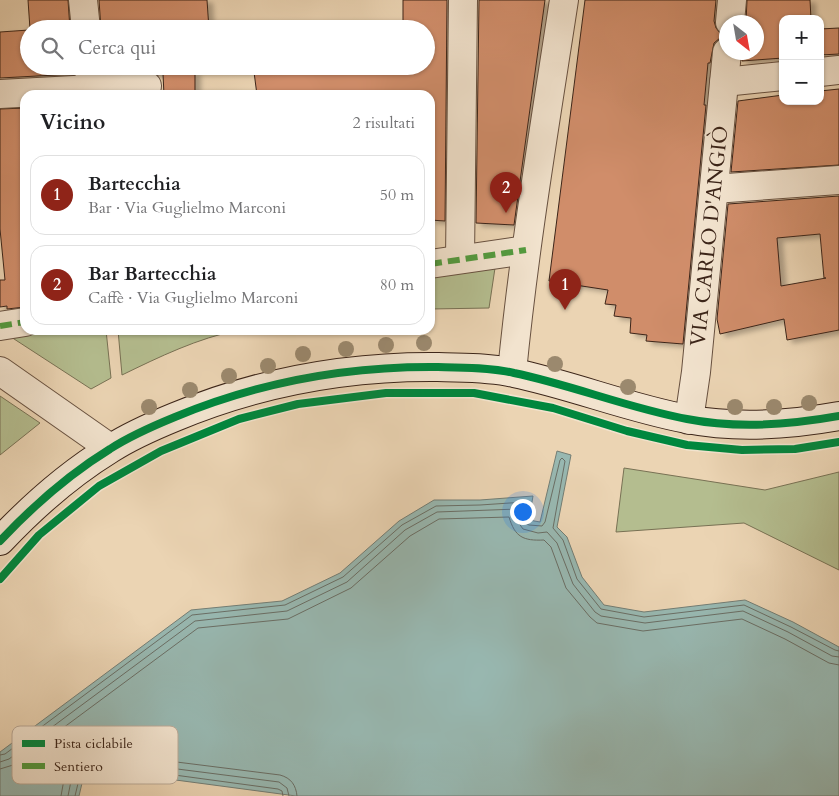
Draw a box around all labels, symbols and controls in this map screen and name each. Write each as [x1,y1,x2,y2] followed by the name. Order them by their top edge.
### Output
[719,15,764,60] north arrow
[779,15,824,105] map controls
[779,15,824,60] button: +
[20,20,435,75] search box
[38,34,66,62] icon: search
[78,35,156,61] text: Cerca qui
[779,60,824,105] button: −
[40,108,105,137] text: Vicino
[352,112,415,134] text: 2 risultati
[682,124,736,348] street label: VIA CARLO D'ANGIÒ
[88,171,181,197] text: Bartecchia
[490,172,522,213] pin: 2
[53,184,61,206] text: 1
[380,184,414,206] text: 50 m
[88,197,286,219] text: Bar · Via Guglielmo Marconi
[88,261,217,287] text: Bar Bartecchia
[549,269,581,310] pin: 1
[53,274,61,296] text: 2
[380,274,414,296] text: 80 m
[88,287,298,309] text: Caffè · Via Guglielmo Marconi
[510,499,536,525] your location
[12,726,178,784] legend
[54,734,133,753] text: Pista ciclabile
[54,757,103,776] text: Sentiero

